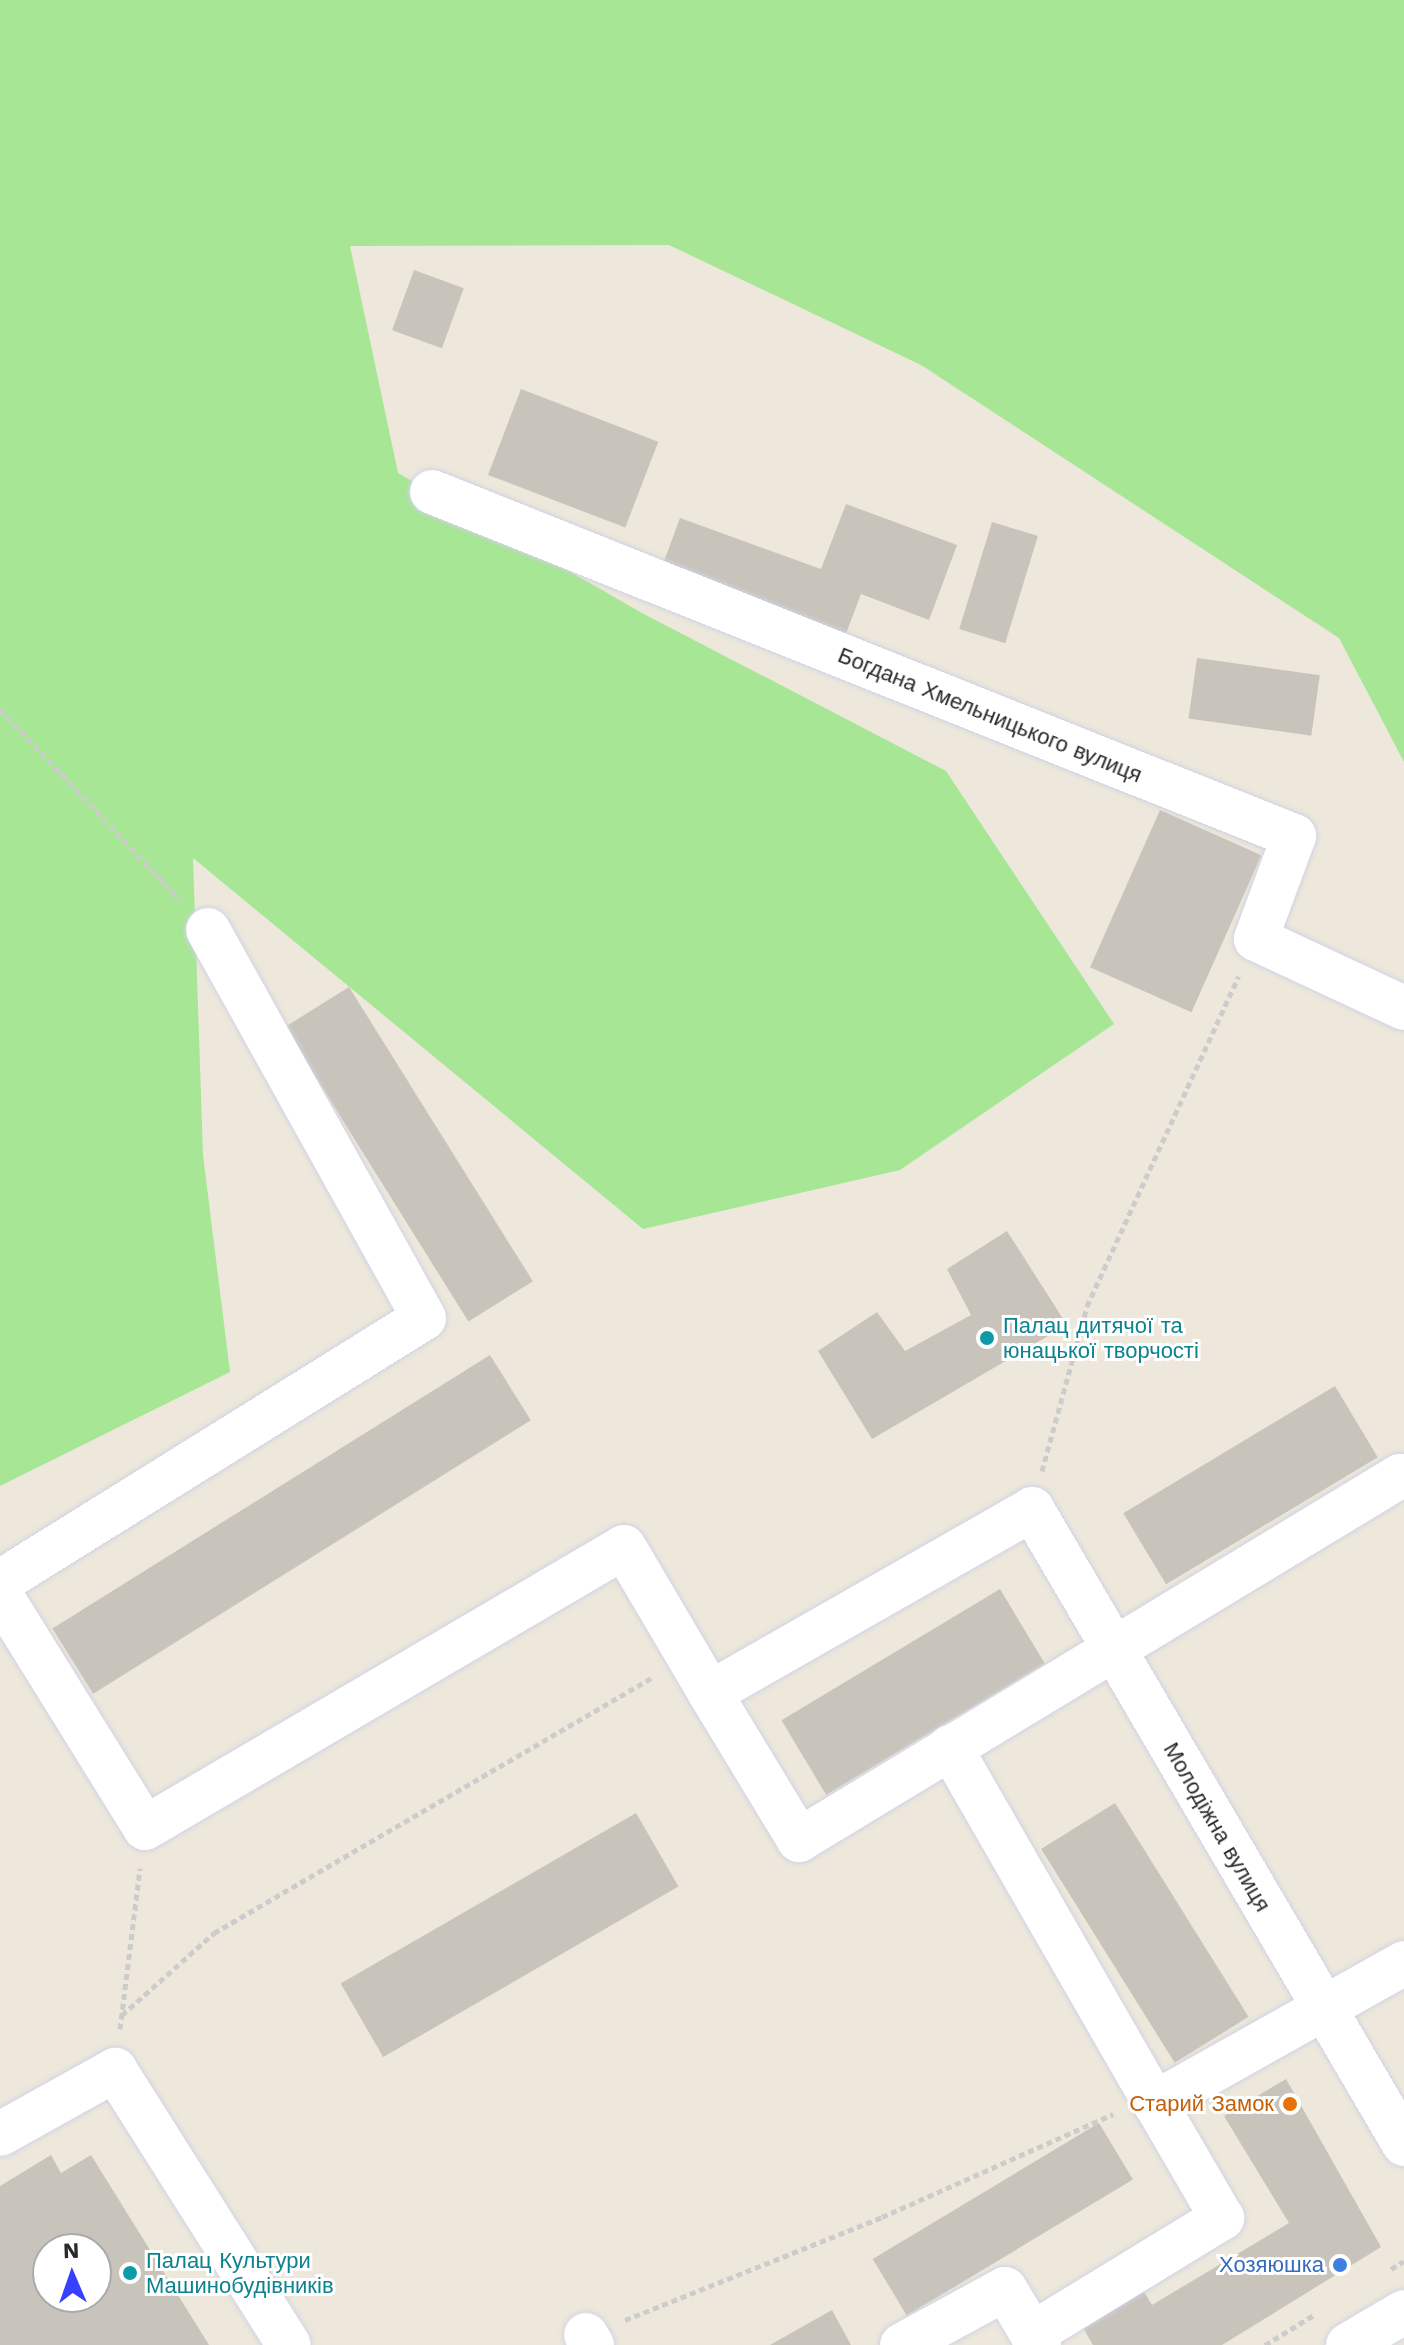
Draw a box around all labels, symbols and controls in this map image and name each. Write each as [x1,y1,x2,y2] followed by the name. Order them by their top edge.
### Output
[834,642,1146,788] street label: Богдана Хмельницького вулиця
[1003,1312,1199,1364] place label: Палац дитячої та юнацької творчості
[978,1329,996,1347] marker: Палац дитячої та юнацької творчості
[1158,1738,1276,1916] street label: Молодіжна вулиця
[1129,2091,1274,2117] place label: Старий Замок
[1281,2095,1299,2113] marker: Старий Замок
[32,2233,112,2313] north arrow
[63,2238,80,2263] text: N
[146,2247,334,2298] place label: Палац Культури Машинобудівників
[1219,2252,1324,2278] place label: Хозяюшка
[1331,2256,1349,2274] marker: Хозяюшка
[121,2264,139,2282] marker: Палац Культури Машинобудівників

